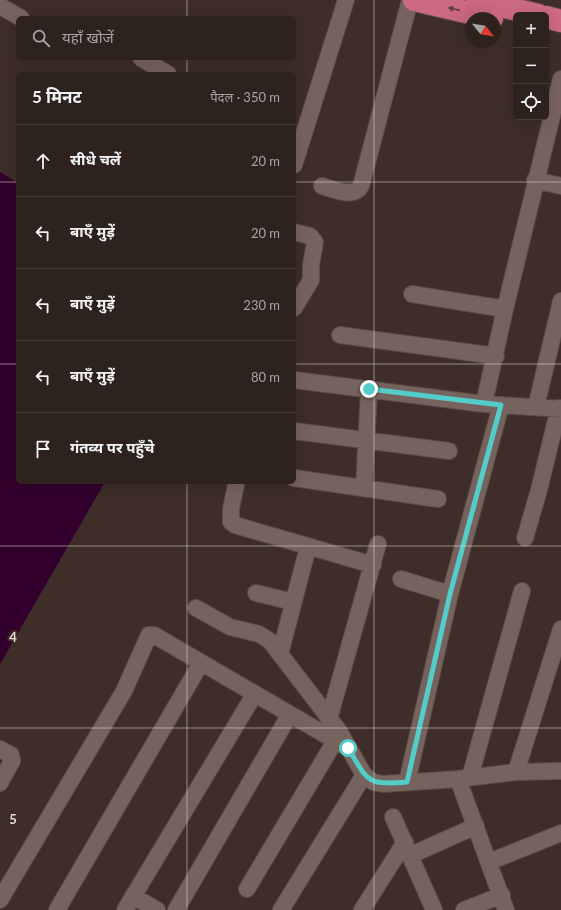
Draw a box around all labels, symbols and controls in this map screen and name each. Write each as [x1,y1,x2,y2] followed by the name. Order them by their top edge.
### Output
[448,6,460,12] one-way arrow
[465,12,501,48] north arrow
[513,12,549,120] map controls
[513,12,549,48] button: +
[16,16,296,60] search box
[30,27,52,49] icon: search
[62,28,114,46] text: यहाँ खोजें
[513,48,549,84] button: −
[513,84,549,120] button: locate
[32,86,82,107] text: 5 मिनट
[210,89,280,105] text: पैदल · 350 m
[32,150,54,172] icon: ahead
[70,150,121,168] text: सीधे चलें
[251,153,280,169] text: 20 m
[32,222,54,244] icon: left
[70,222,115,240] text: बाएँ मुड़ें
[251,225,280,241] text: 20 m
[32,294,54,316] icon: left
[70,294,115,312] text: बाएँ मुड़ें
[243,297,280,313] text: 230 m
[32,366,54,388] icon: left
[70,366,115,384] text: बाएँ मुड़ें
[251,369,280,385] text: 80 m
[360,380,378,398] route end
[32,438,54,460] icon: arrive
[70,438,154,456] text: गंतव्य पर पहुँचे
[9,629,17,645] text: 4
[339,739,357,757] route start
[9,811,17,827] text: 5

